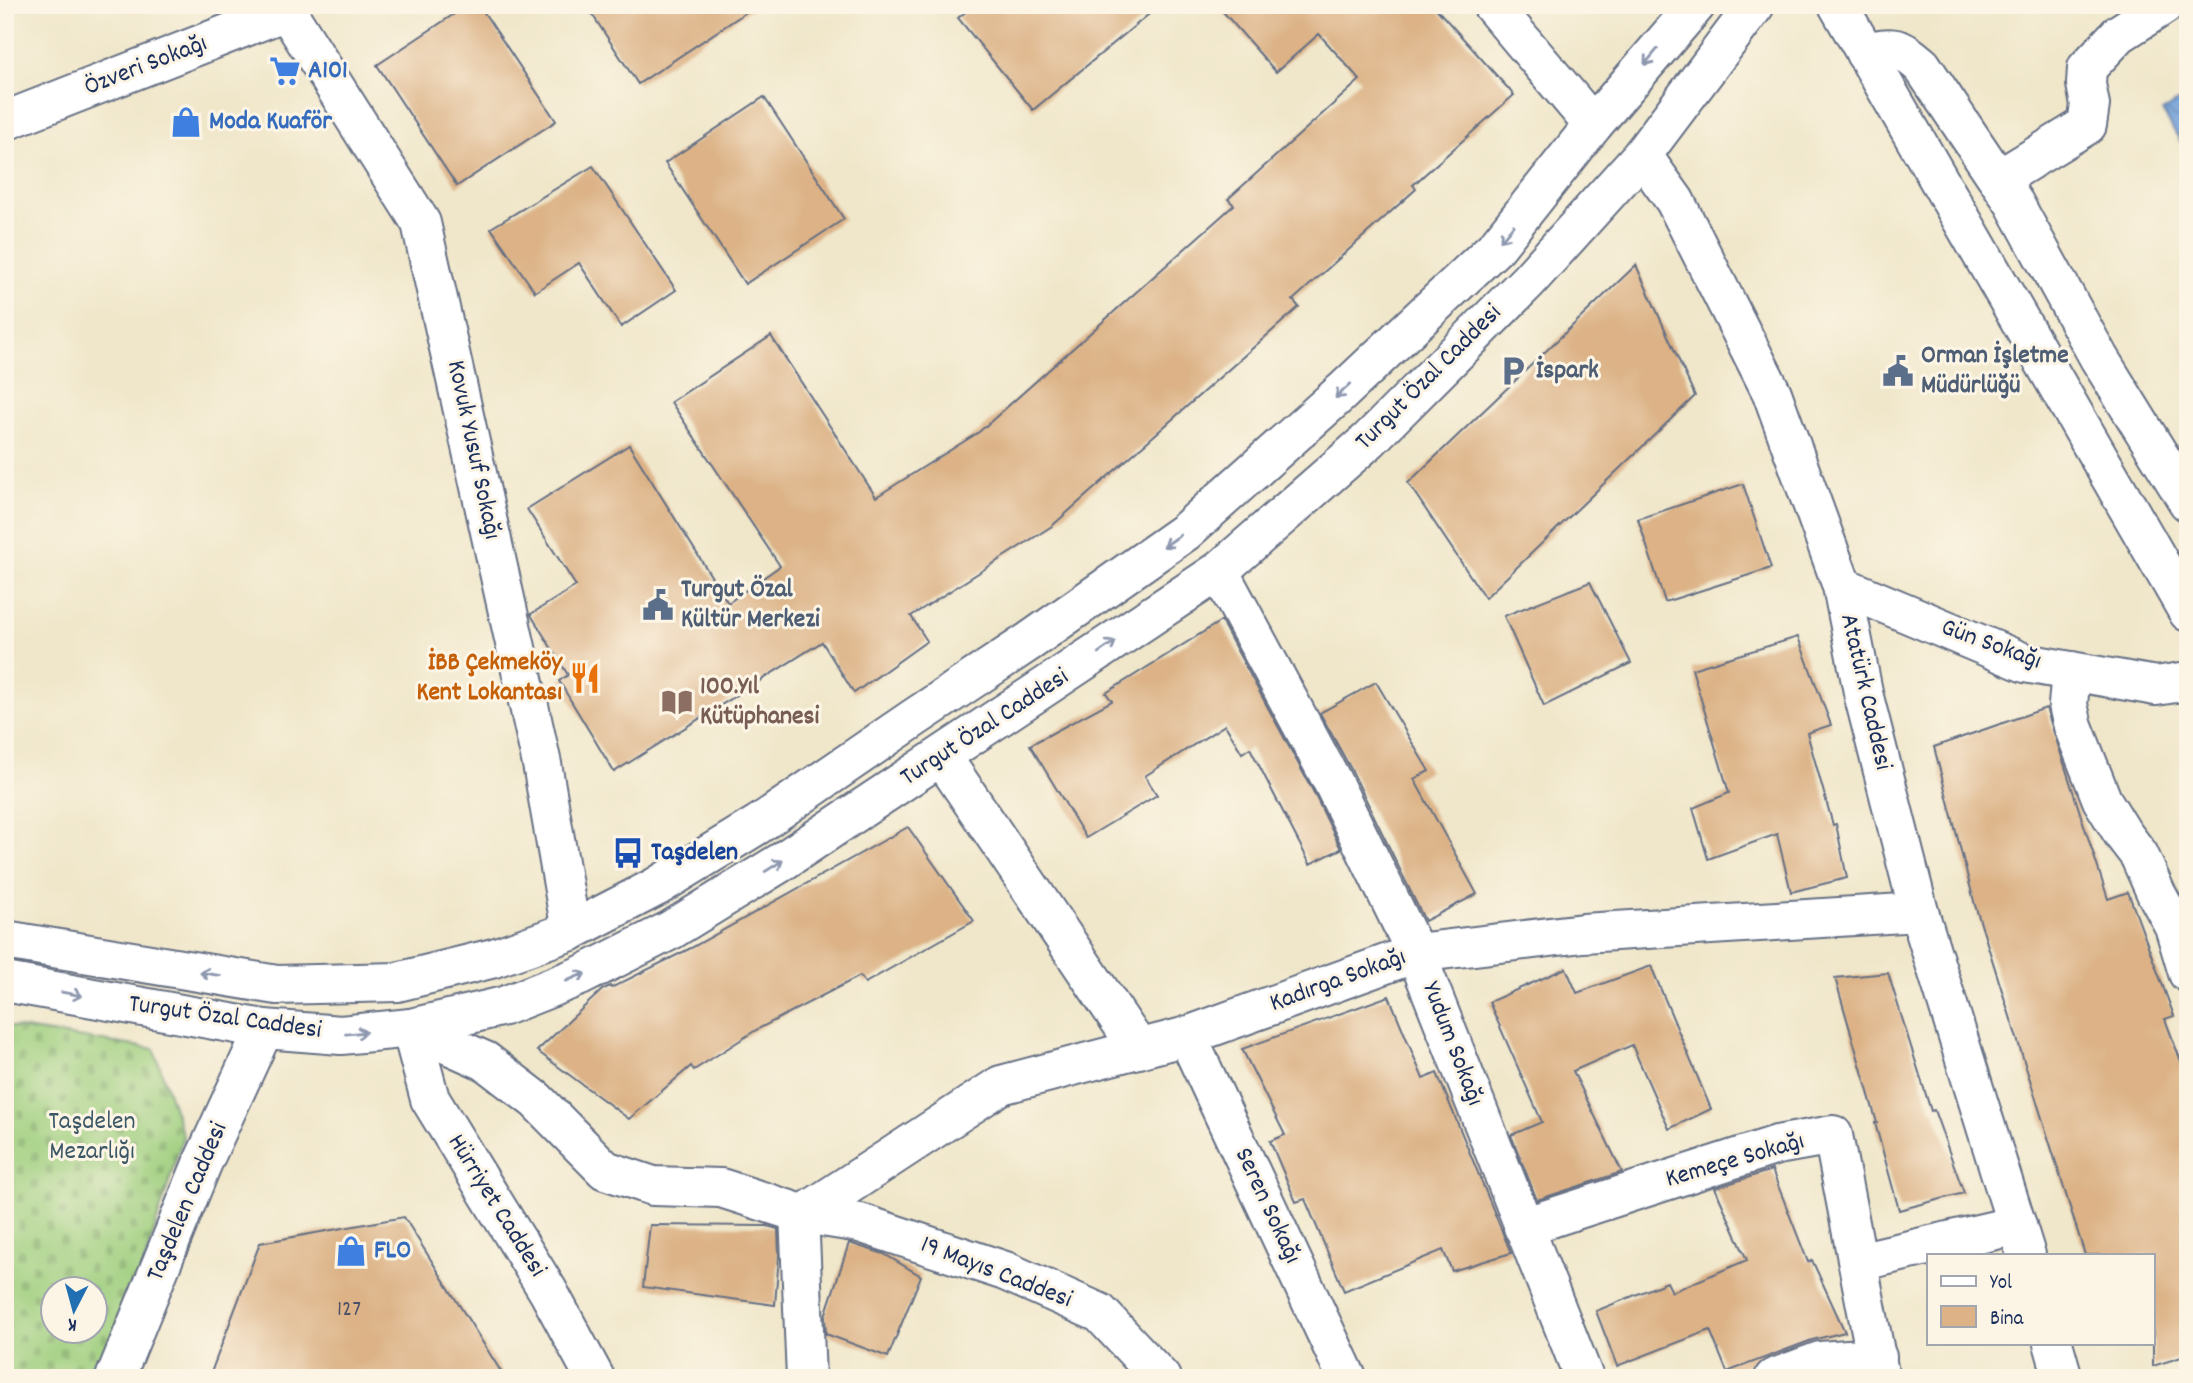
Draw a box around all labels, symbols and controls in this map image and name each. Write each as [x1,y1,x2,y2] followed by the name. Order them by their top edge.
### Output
[79,26,213,106] street label: Özveri Sokağı
[1643,48,1659,66] one-way arrow
[308,53,348,90] place label: A101
[268,54,302,88] supermarket icon: A101
[209,104,332,141] place label: Moda Kuaför
[169,105,203,139] shop icon: Moda Kuaför
[1499,223,1515,241] one-way arrow
[1347,296,1511,460] street label: Turgut Özal Caddesi
[1921,338,2069,405] place label: Orman İşletme Müdürlüğü
[1536,353,1599,390] place label: İspark
[1496,354,1530,388] parking icon: İspark
[1881,354,1915,388] public building icon: Orman İşletme Müdürlüğü
[436,357,510,543] street label: Kovuk Yusuf Sokağı
[1334,383,1352,399] one-way arrow
[1163,534,1182,548] one-way arrow
[681,572,820,639] place label: Turgut Özal Kültür Merkezi
[641,588,675,622] public building icon: Turgut Özal Kültür Merkezi
[1829,610,1901,774] street label: Atatürk Caddesi
[1936,610,2046,680] street label: Gün Sokağı
[1097,640,1116,654] one-way arrow
[416,645,563,712] place label: İBB Çekmeköy Kent Lokantası
[893,659,1077,796] street label: Turgut Özal Caddesi
[568,661,602,695] restaurant icon: İBB Çekmeköy Kent Lokantası
[700,669,820,736] place label: 100.Yıl Kütüphanesi
[660,685,694,719] library icon: 100.Yıl Kütüphanesi
[651,835,738,872] place label: Taşdelen
[611,836,645,870] bus stop icon: Taşdelen
[763,859,783,873] one-way arrow
[1265,939,1411,1023] street label: Kadırga Sokağı
[199,967,222,980] one-way arrow
[564,970,586,983] one-way arrow
[1411,977,1493,1111] street label: Yudum Sokağı
[126,986,324,1050] street label: Turgut Özal Caddesi
[60,988,83,1001] one-way arrow
[345,1026,367,1039] one-way arrow
[48,1104,136,1171] park label: Taşdelen Mezarlığı
[138,1116,238,1287] street label: Taşdelen Caddesi
[1661,1124,1809,1198] street label: Kemeçe Sokağı
[437,1127,555,1285] street label: Hürriyet Caddesi
[1224,1142,1310,1270] street label: Seren Sokağı
[915,1227,1077,1319] street label: 19 Mayıs Caddesi
[374,1233,411,1270] place label: FLO
[334,1234,368,1268] shop icon: FLO
[1927,1254,2154,1344] legend
[1990,1269,2012,1299] text: Yol
[38,1274,108,1344] north arrow
[337,1294,361,1327] house number: 127
[1990,1305,2024,1335] text: Bina
[67,1310,78,1337] text: K

